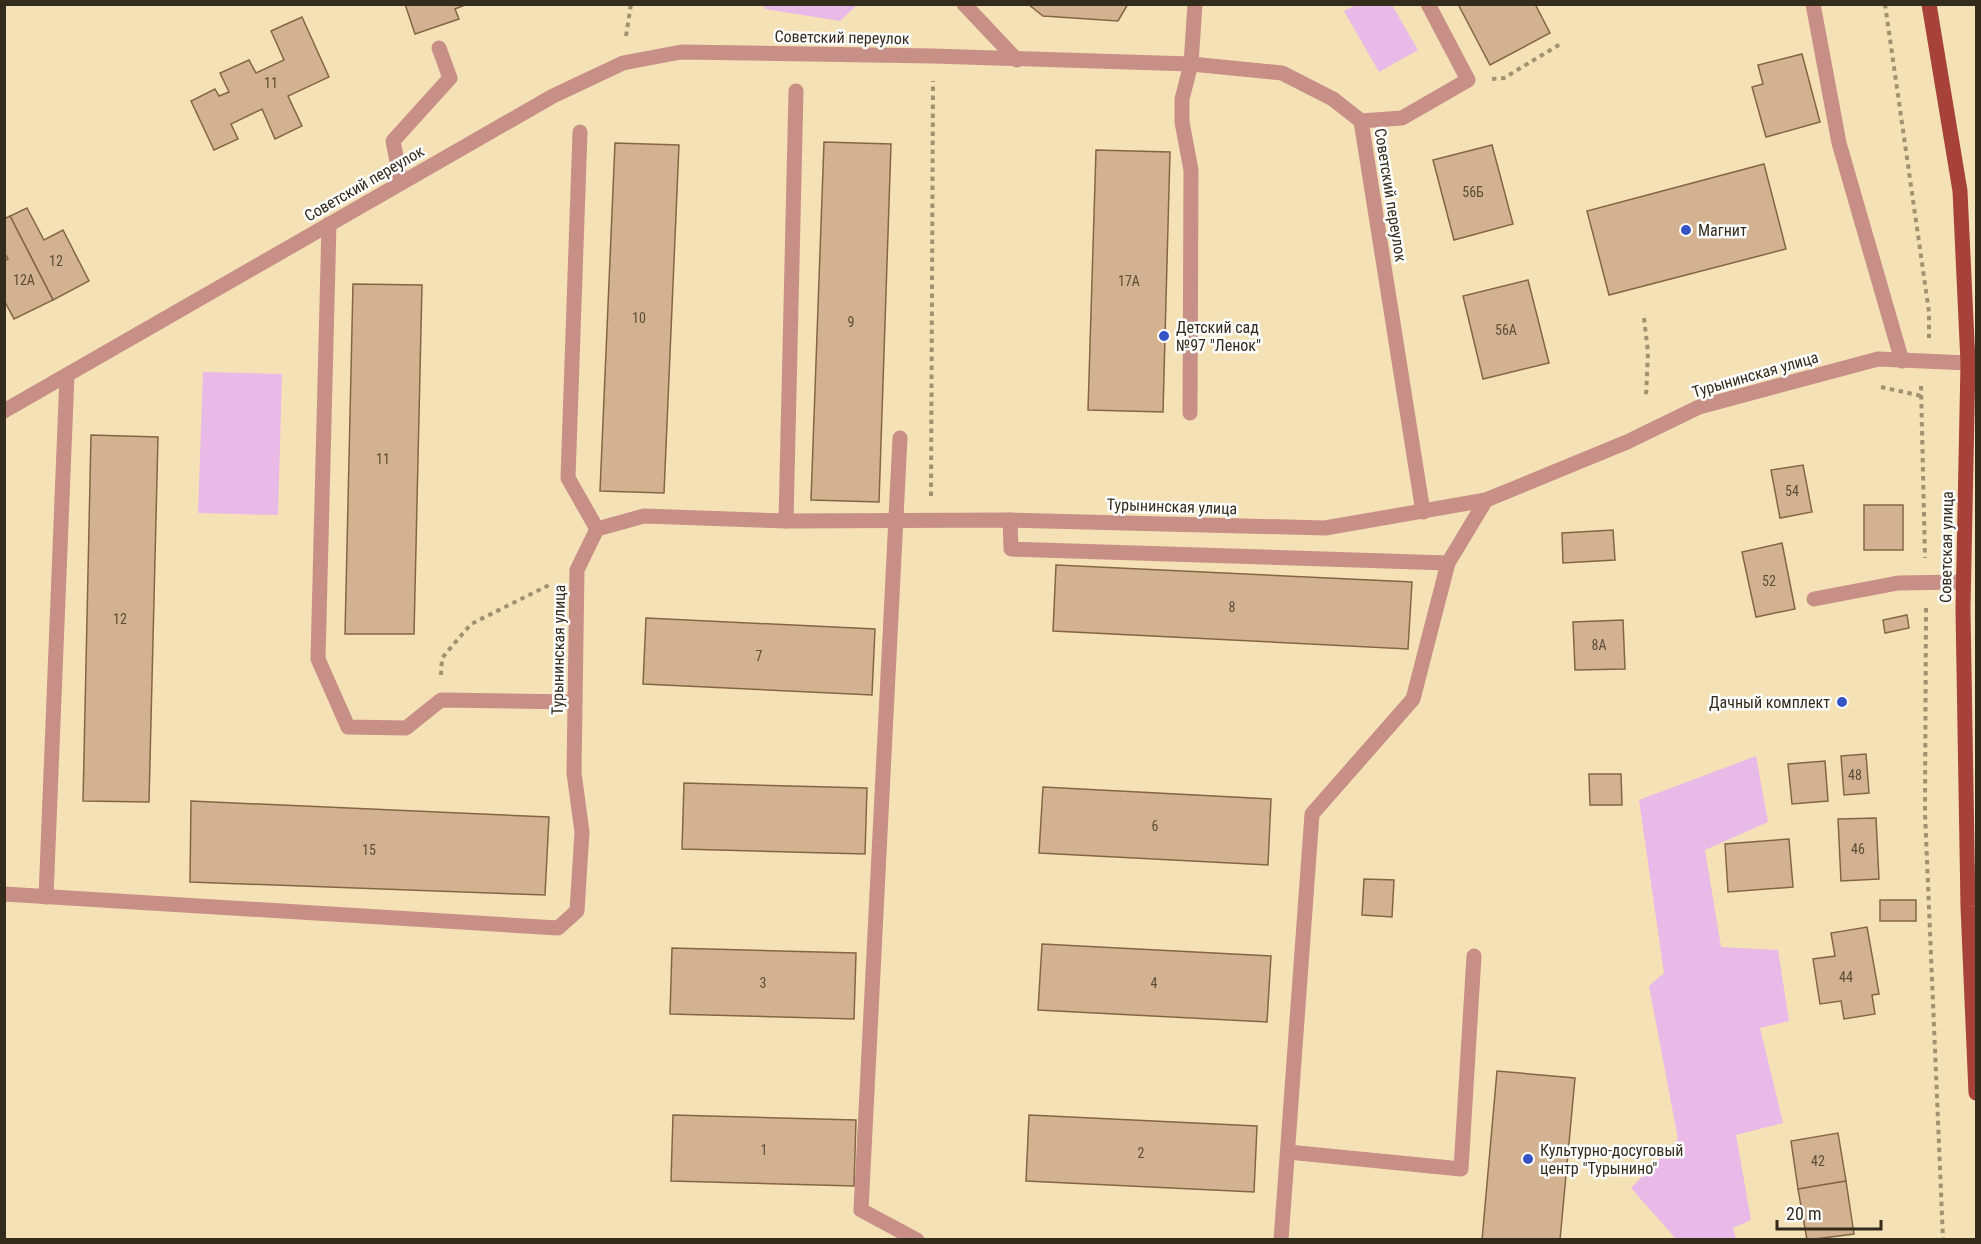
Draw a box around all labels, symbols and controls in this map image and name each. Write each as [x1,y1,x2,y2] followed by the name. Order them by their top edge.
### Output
[774,27,910,48] street label: Советский переулок
[264,75,278,91] house number: 11
[1371,127,1410,264] street label: Советский переулок
[301,141,428,225] street label: Советский переулок
[1462,184,1484,200] house number: 56Б
[1698,221,1747,240] place label: Магнит
[1679,223,1693,237] marker: Магнит
[49,253,63,269] house number: 12
[13,272,35,288] house number: 12А
[1118,273,1140,289] house number: 17А
[632,310,646,326] house number: 10
[848,314,854,330] house number: 9
[1176,318,1261,355] place label: Детский сад №97 "Ленок"
[1495,322,1517,338] house number: 56А
[1157,329,1171,343] marker: Детский сад №97 "Ленок"
[1690,347,1820,402] street label: Турынинская улица
[376,451,390,467] house number: 11
[1785,483,1799,499] house number: 54
[1936,491,1957,603] street label: Советская улица
[1106,495,1238,518] street label: Турынинская улица
[1762,573,1776,589] house number: 52
[548,585,569,715] street label: Турынинская улица
[1229,599,1236,615] house number: 8
[113,611,127,627] house number: 12
[1592,637,1606,653] house number: 8А
[756,648,763,664] house number: 7
[1709,693,1830,712] place label: Дачный комплект
[1835,695,1849,709] marker: Дачный комплект
[1848,767,1862,783] house number: 48
[1152,818,1159,834] house number: 6
[1851,841,1865,857] house number: 46
[362,842,376,858] house number: 15
[1839,969,1853,985] house number: 44
[760,975,766,991] house number: 3
[1151,975,1158,991] house number: 4
[1540,1141,1683,1178] place label: Культурно-досуговый центр "Турынино"
[761,1142,767,1158] house number: 1
[1138,1145,1145,1161] house number: 2
[1521,1152,1535,1166] marker: Культурно-досуговый центр "Турынино"
[1811,1153,1825,1169] house number: 42
[1777,1193,1880,1231] scale bar
[1786,1203,1821,1224] text: 20 m

